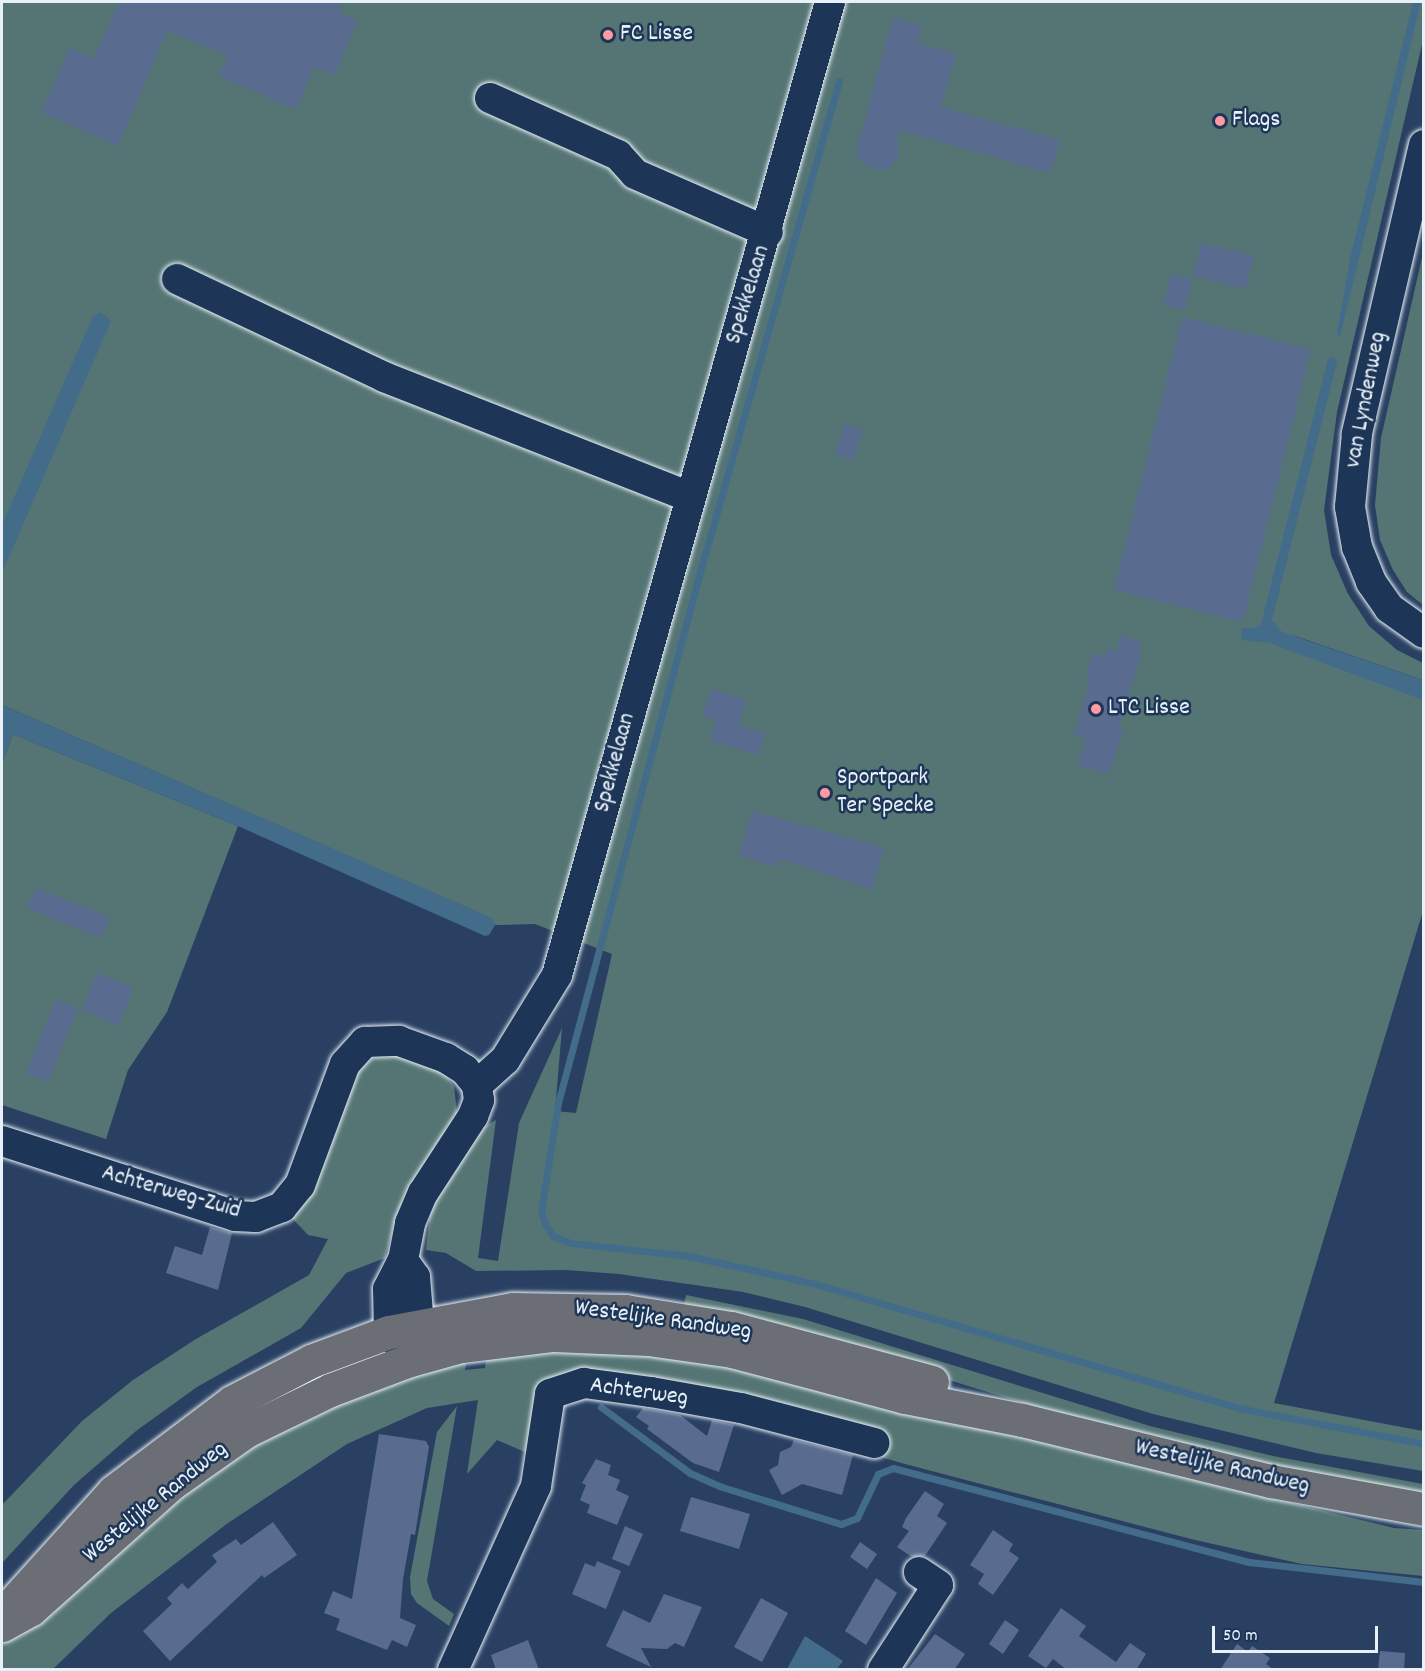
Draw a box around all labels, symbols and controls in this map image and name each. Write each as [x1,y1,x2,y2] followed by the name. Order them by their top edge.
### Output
[620,21,693,49] place label: FC Lisse
[601,28,615,42] marker: FC Lisse
[1232,107,1280,135] place label: Flags
[1213,114,1227,128] marker: Flags
[720,242,778,348] street label: Spekkelaan
[1340,330,1394,470] street label: van Lyndenweg
[1108,695,1190,723] place label: LTC Lisse
[1089,702,1103,716] marker: LTC Lisse
[589,710,643,816] street label: Spekkelaan
[837,765,934,821] place label: Sportpark Ter Specke
[818,786,832,800] marker: Sportpark Ter Specke
[98,1159,244,1227] street label: Achterweg-Zuid
[573,1294,753,1348] street label: Westelijke Randweg
[588,1372,690,1414] street label: Achterweg
[1132,1434,1312,1502] street label: Westelijke Randweg
[78,1436,234,1570] street label: Westelijke Randweg
[1215,1614,1382,1652] scale bar
[1223,1624,1258,1649] text: 50 m

